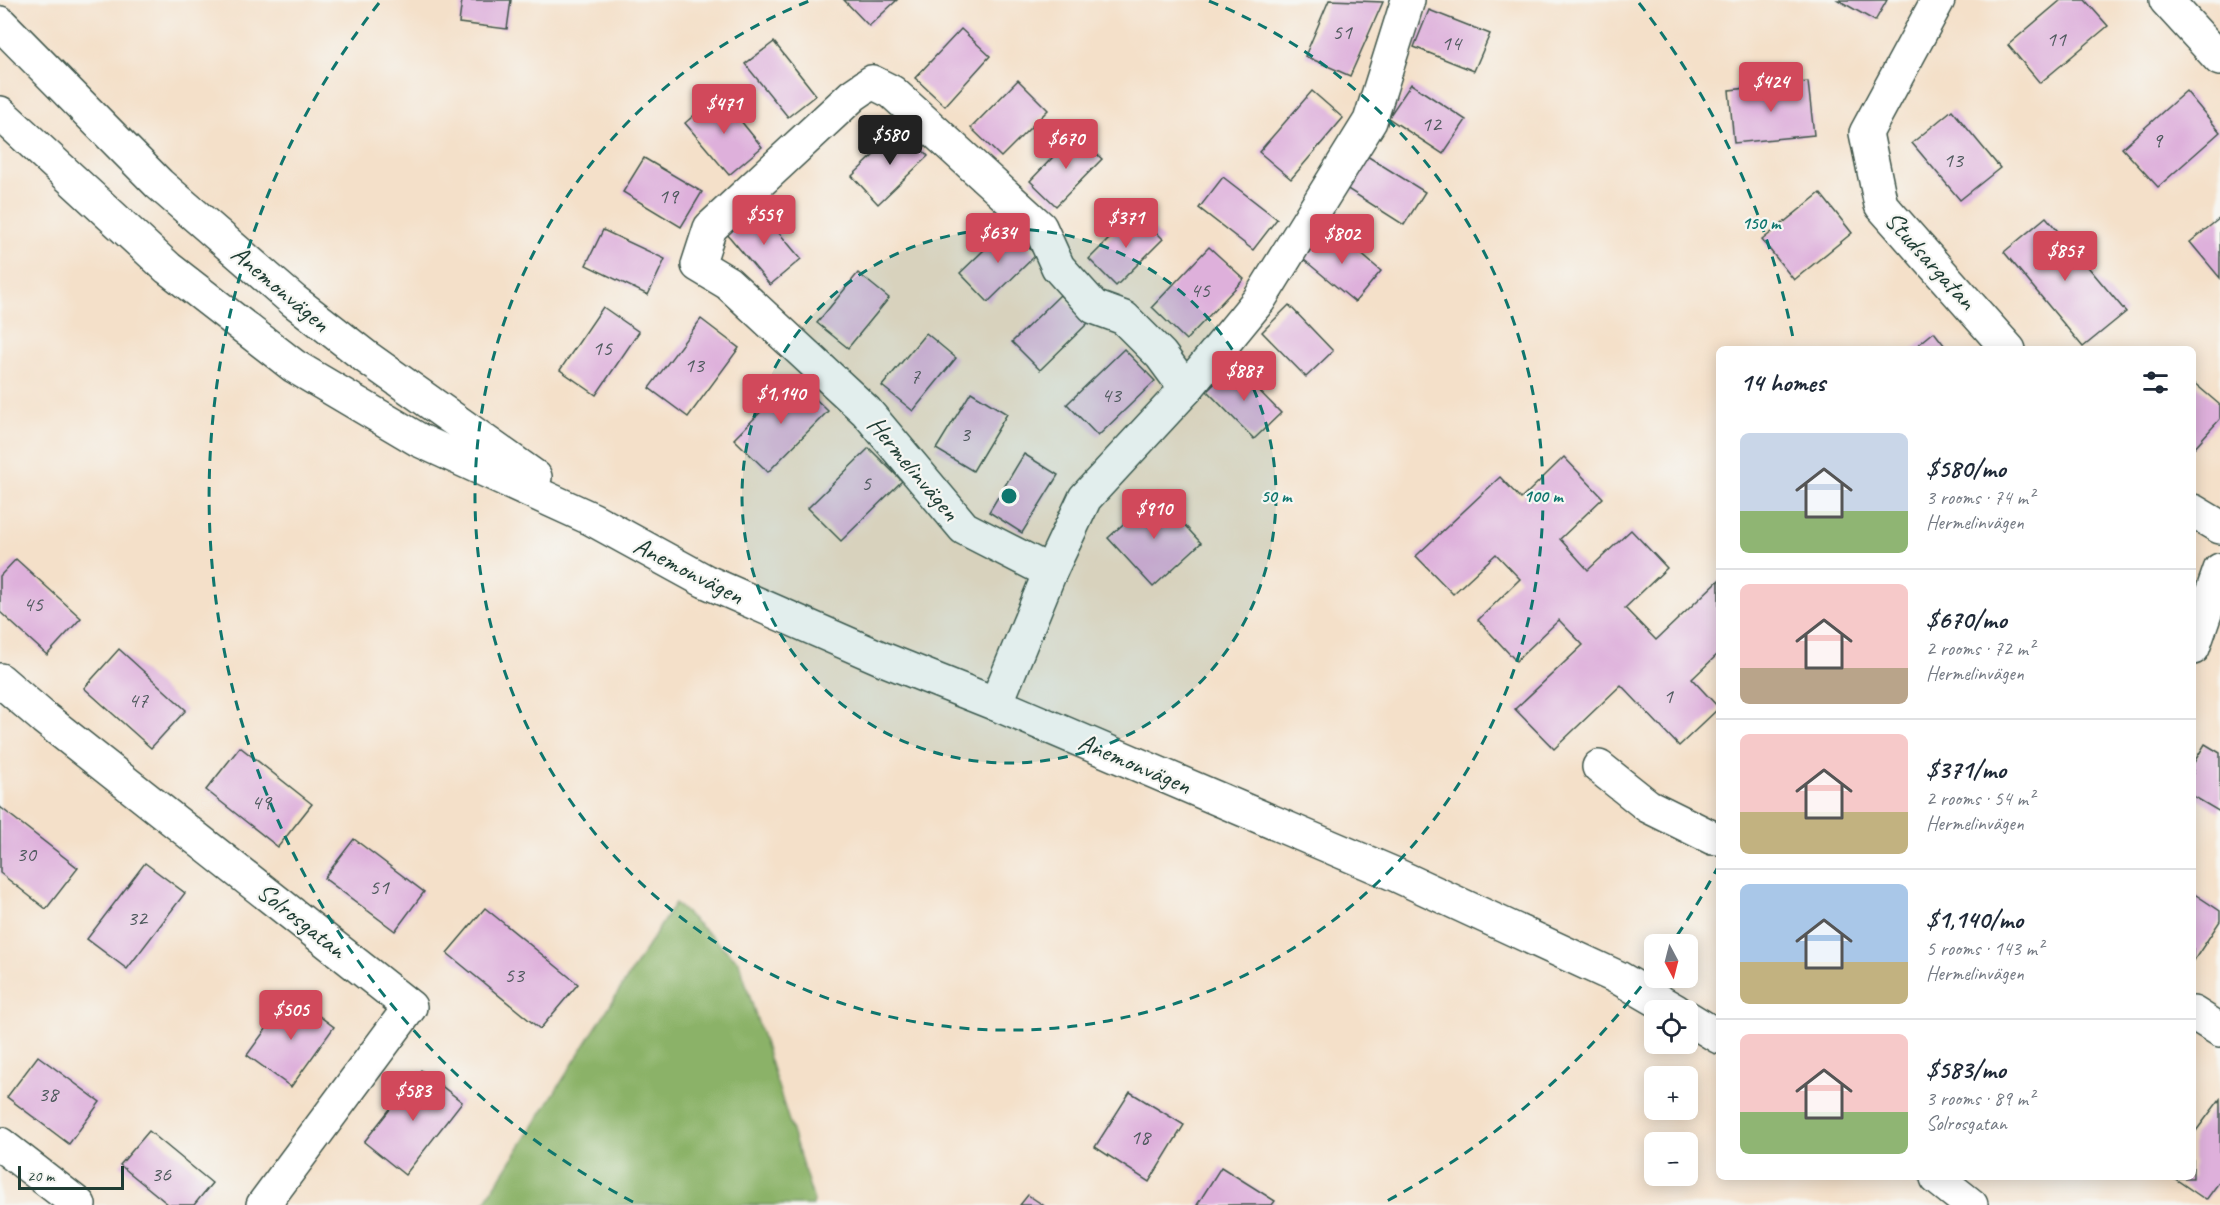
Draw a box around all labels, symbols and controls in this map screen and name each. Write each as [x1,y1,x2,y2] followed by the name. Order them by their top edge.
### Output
[1332,18,1353,46] house number: 51
[2046,25,2067,53] house number: 11
[1441,29,1463,57] house number: 14
[1735,62,1807,113] pin: $424
[1753,69,1789,94] text: $424
[688,84,760,135] pin: $471
[706,91,742,116] text: $471
[1421,110,1443,138] house number: 12
[854,115,926,166] pin: $580
[1030,119,1102,170] pin: $670
[872,122,908,147] text: $580
[1048,126,1084,151] text: $670
[2152,126,2164,154] house number: 9
[1943,146,1965,174] house number: 13
[658,182,680,210] house number: 19
[728,195,800,246] pin: $559
[1090,198,1162,249] pin: $371
[746,202,782,227] text: $559
[1878,204,1985,318] street label: Studsargatan
[1108,205,1144,230] text: $371
[1742,212,1782,234] text: 150 m
[962,213,1034,264] pin: $634
[1306,214,1378,265] pin: $802
[980,220,1016,245] text: $634
[1324,221,1360,246] text: $802
[2029,231,2101,282] pin: $857
[224,237,337,339] street label: Anemonvägen
[2047,238,2083,263] text: $857
[1190,276,1211,304] house number: 45
[592,334,613,362] house number: 15
[684,351,706,379] house number: 13
[1208,351,1280,402] pin: $887
[1226,358,1262,383] text: $887
[910,362,921,390] house number: 7
[1740,366,1825,399] text: 14 homes
[2139,366,2172,399] icon: filters
[732,374,830,425] pin: $1,140
[757,381,805,406] text: $1,140
[1101,381,1123,409] house number: 43
[860,409,967,528] street label: Hermelinvägen
[960,420,972,448] house number: 3
[1926,452,2006,485] text: $580/mo
[1788,457,1860,529] icon: home
[861,469,872,497] house number: 5
[1261,485,1293,507] text: 50 m
[1524,485,1564,507] text: 100 m
[1926,485,2034,510] text: 3 rooms · 74 m²
[999,486,1019,506] centre of rings
[1118,489,1190,540] pin: $910
[1136,496,1172,521] text: $910
[1926,510,2024,535] text: Hermelinvägen
[628,529,750,612] street label: Anemonvägen
[23,590,44,618] house number: 45
[1926,603,2007,636] text: $670/mo
[1788,608,1860,680] icon: home
[1926,636,2034,661] text: 2 rooms · 72 m²
[1926,661,2024,686] text: Hermelinvägen
[1663,682,1674,710] house number: 1
[128,686,149,714] house number: 47
[1074,725,1196,802] street label: Anemonvägen
[1926,753,2006,786] text: $371/mo
[1788,758,1860,830] icon: home
[1926,786,2034,811] text: 2 rooms · 54 m²
[251,788,273,816] house number: 49
[1926,811,2024,836] text: Hermelinvägen
[16,840,38,868] house number: 30
[369,873,390,901] house number: 51
[250,875,354,966] street label: Solrosgatan
[1926,903,2023,936] text: $1,140/mo
[127,904,149,932] house number: 32
[1788,908,1860,980] icon: home
[1644,934,1698,988] north arrow
[1644,934,1698,1186] map controls
[1926,936,2043,961] text: 5 rooms · 143 m²
[504,961,526,989] house number: 53
[1926,961,2024,986] text: Hermelinvägen
[255,990,327,1041] pin: $505
[273,997,309,1022] text: $505
[1644,1000,1698,1054] button: locate
[1926,1053,2006,1086] text: $583/mo
[1788,1058,1860,1130] icon: home
[1644,1066,1698,1120] button: +
[377,1071,449,1122] pin: $583
[395,1078,431,1103] text: $583
[38,1080,60,1108] house number: 38
[1926,1086,2034,1111] text: 3 rooms · 89 m²
[1926,1111,2007,1136] text: Solrosgatan
[1130,1123,1152,1151] house number: 18
[1644,1132,1698,1186] button: −
[151,1160,172,1188] house number: 36
[18,1163,124,1190] scale bar
[27,1166,54,1186] text: 20 m

